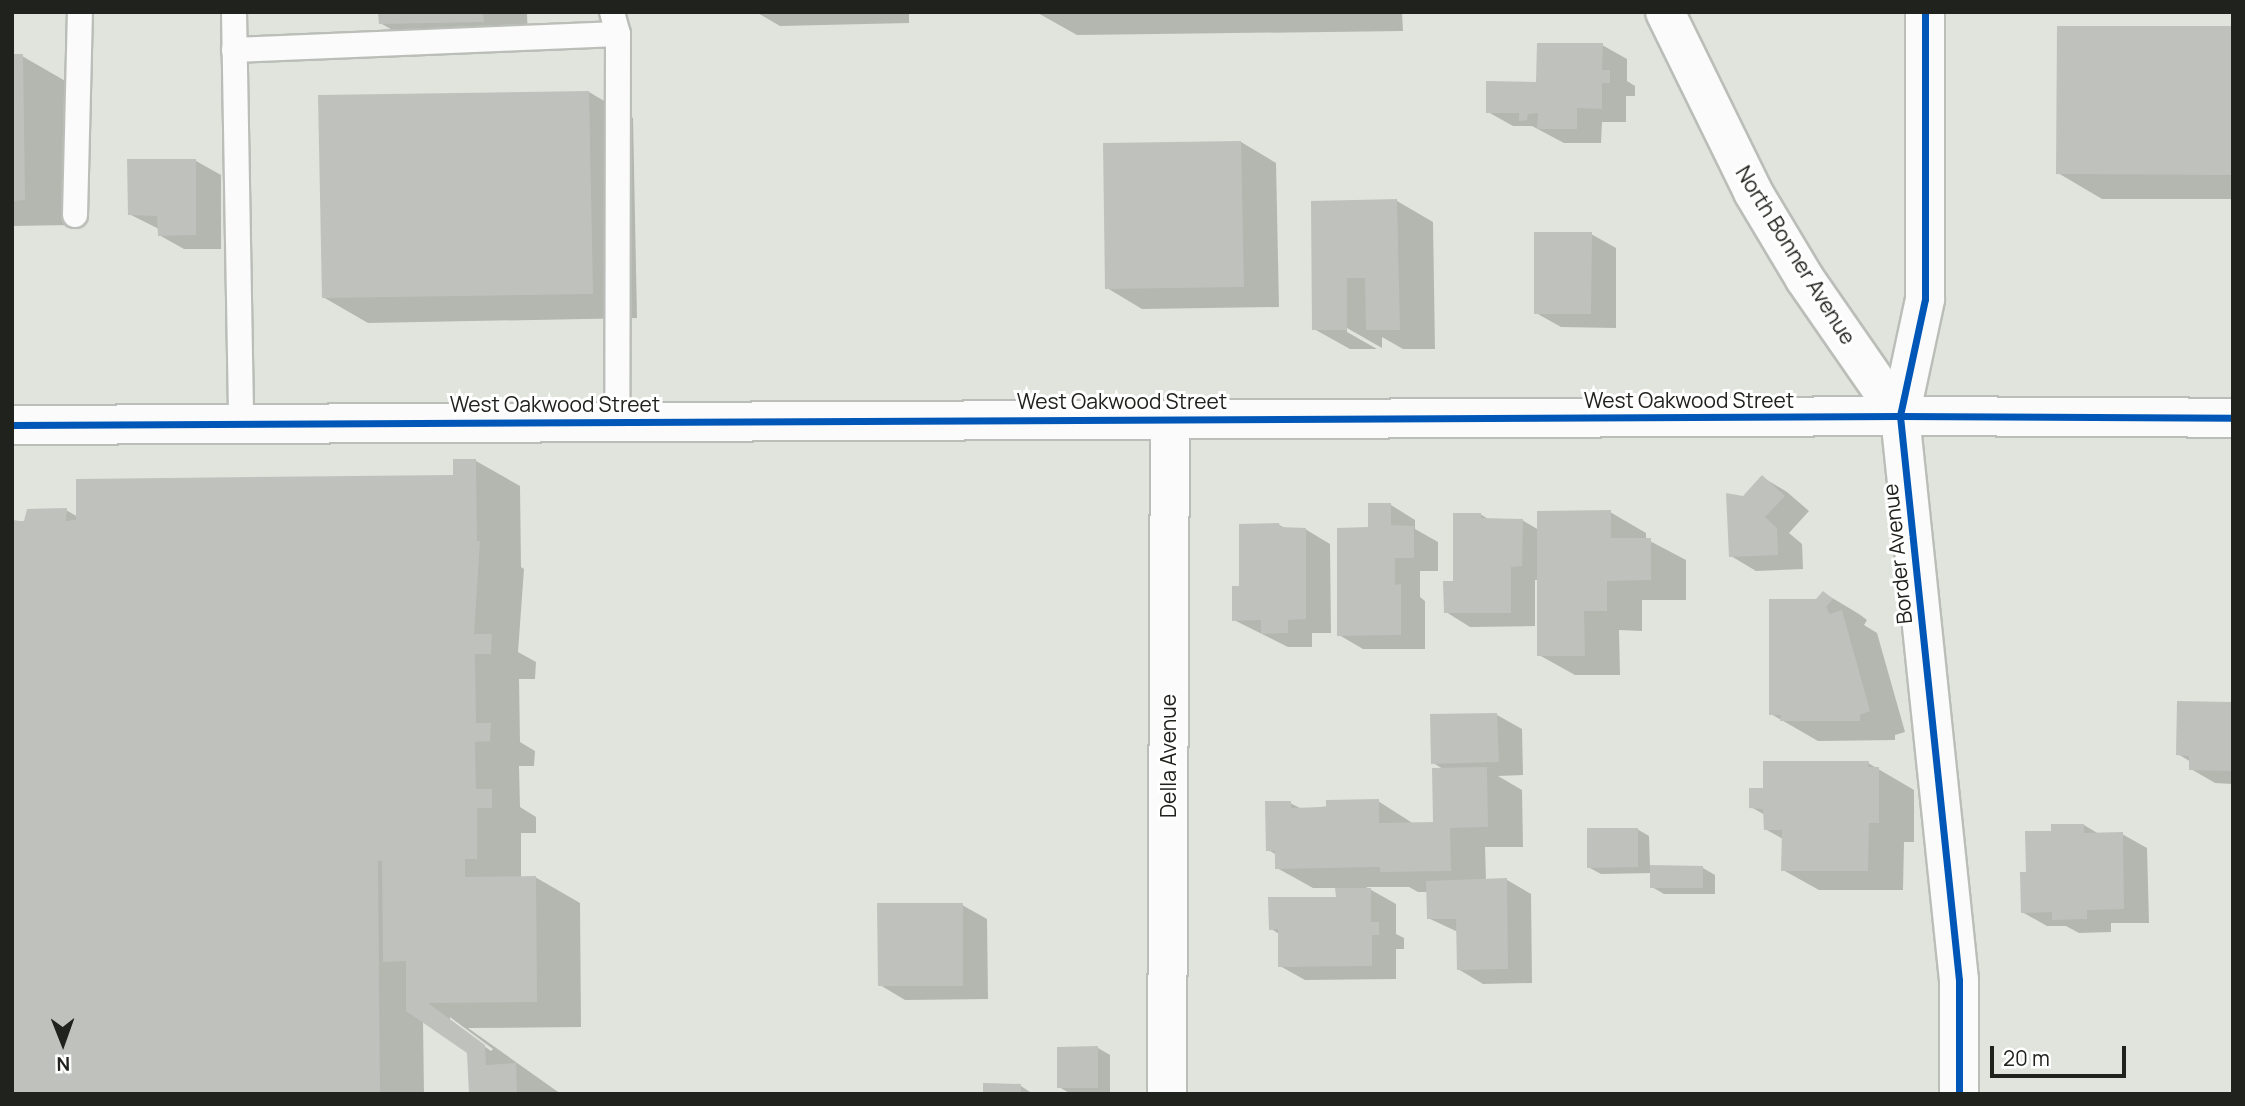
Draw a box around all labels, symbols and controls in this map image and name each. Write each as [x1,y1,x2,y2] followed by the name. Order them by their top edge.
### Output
[1731,161,1861,349] street label: North Bonner Avenue
[1584,387,1794,413] street label: West Oakwood Street
[1017,388,1227,414] street label: West Oakwood Street
[450,391,660,417] street label: West Oakwood Street
[1877,483,1917,625] street label: Border Avenue
[1155,694,1181,818] street label: Della Avenue
[28,1008,98,1078] north arrow
[1993,1032,2130,1076] scale bar
[2003,1044,2050,1072] text: 20 m
[56,1051,70,1077] text: N

